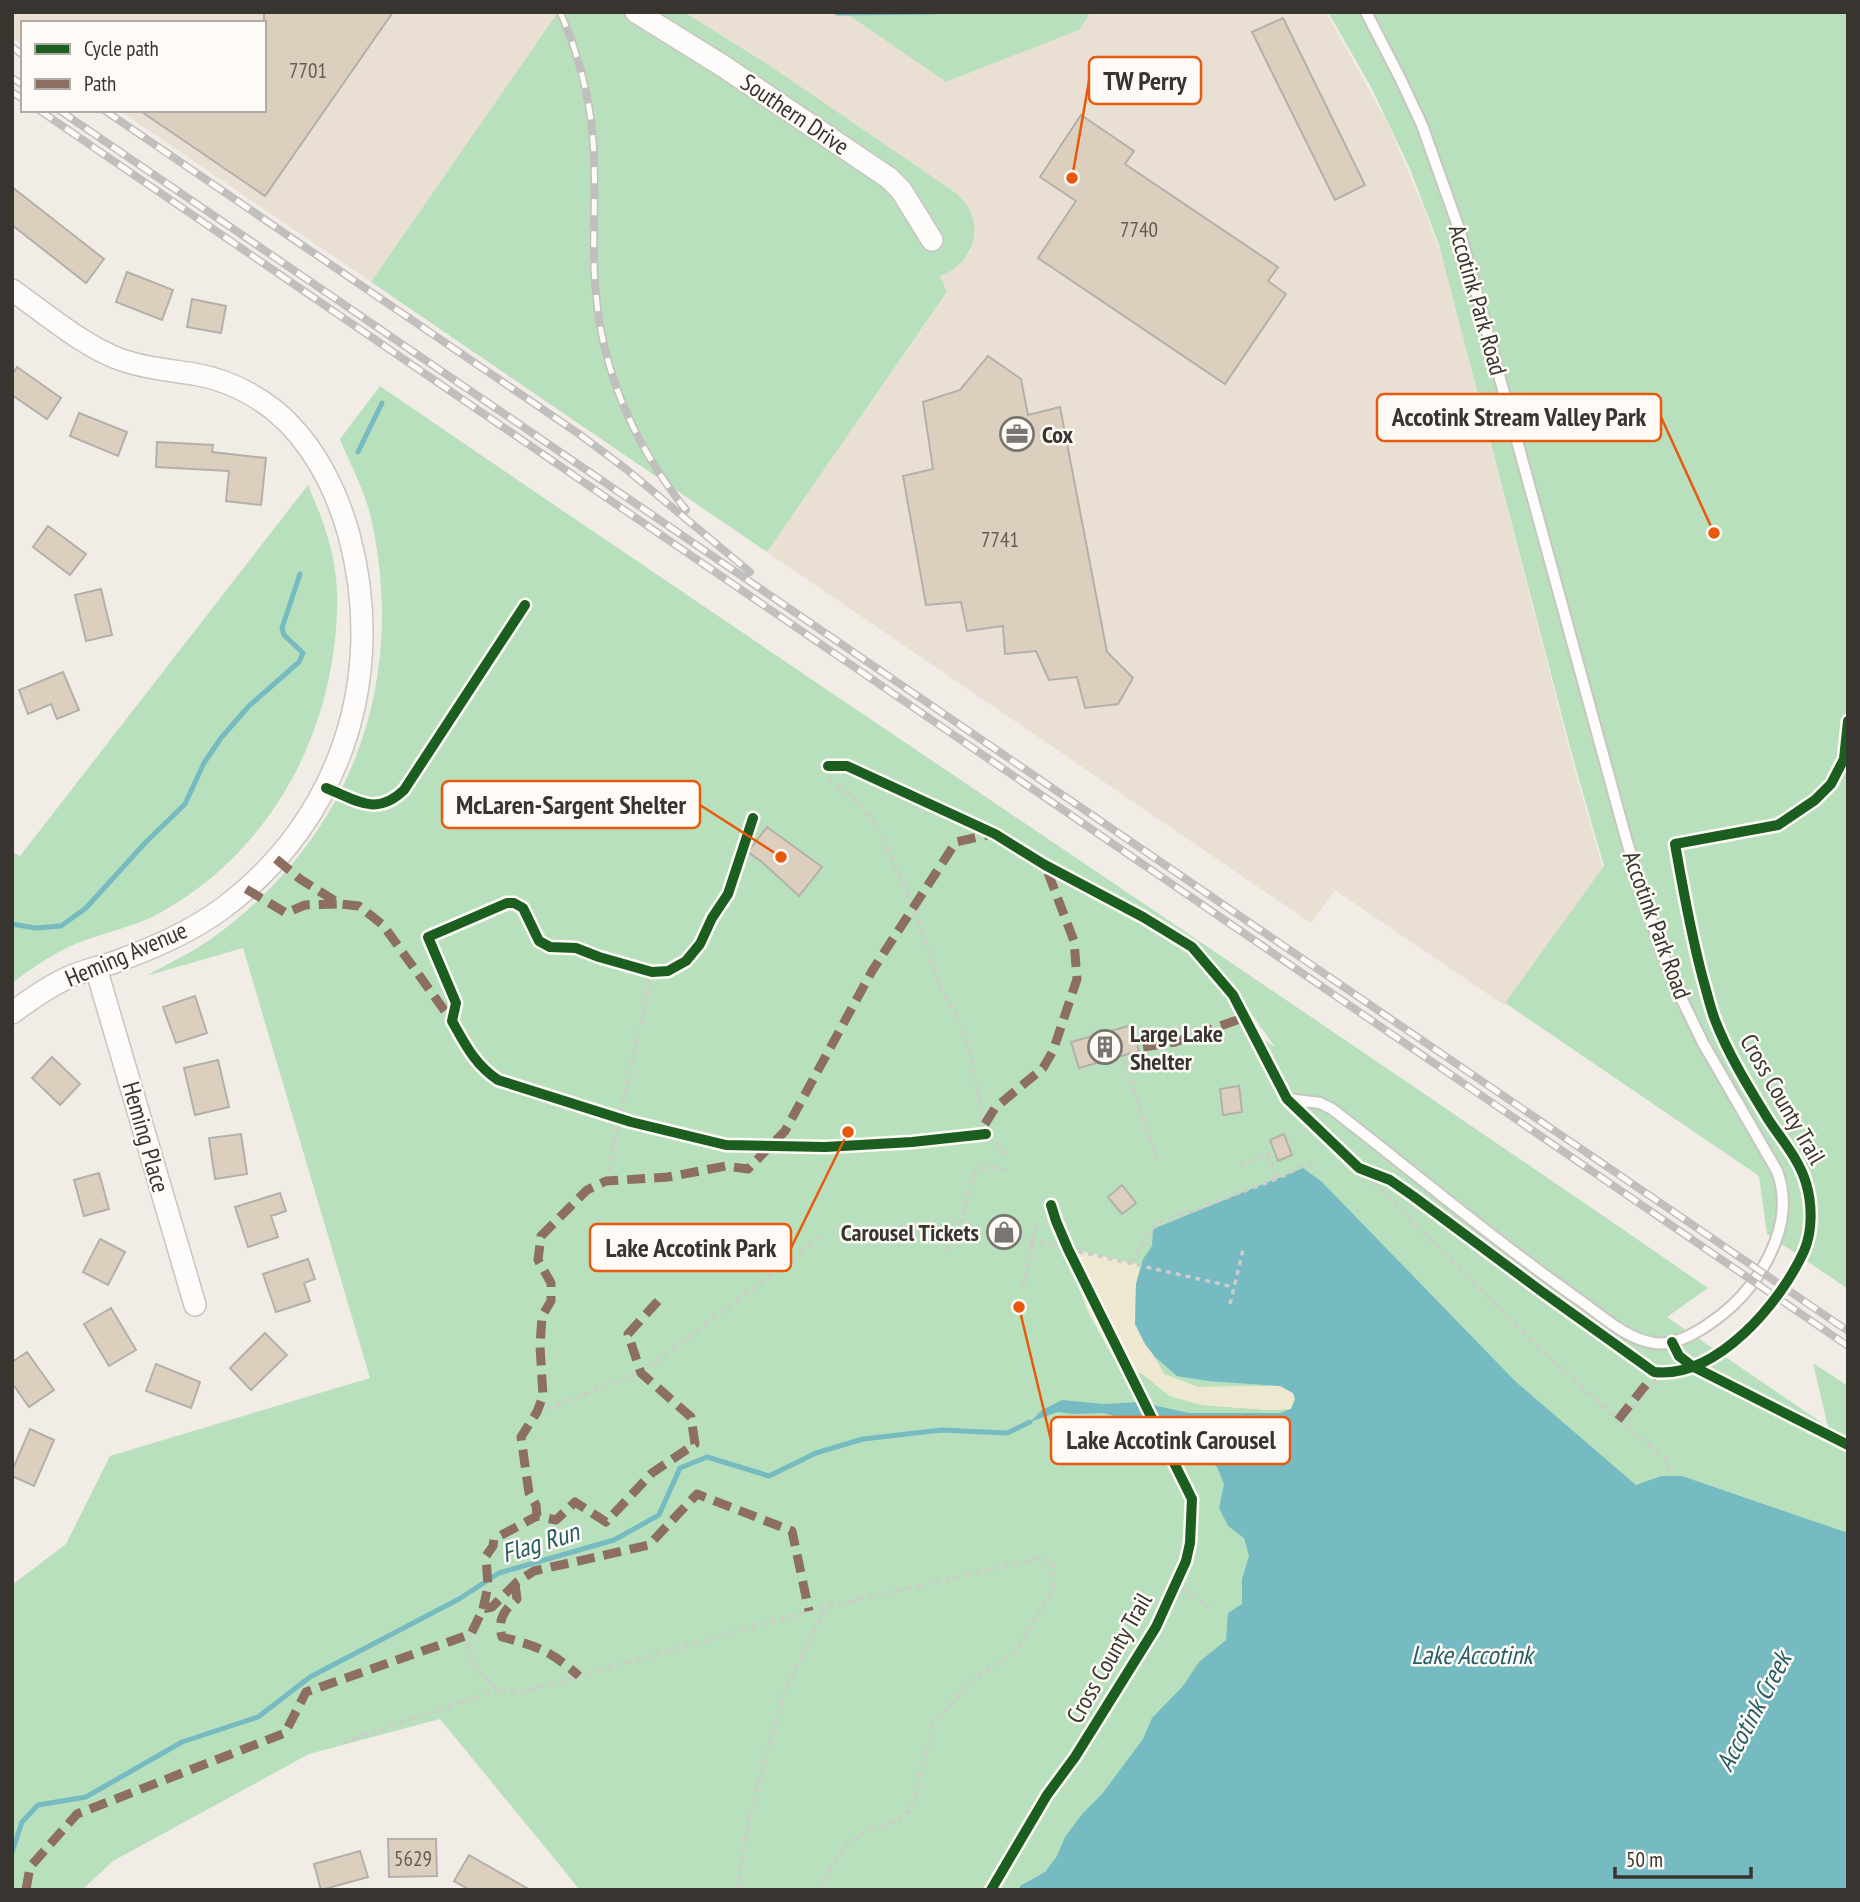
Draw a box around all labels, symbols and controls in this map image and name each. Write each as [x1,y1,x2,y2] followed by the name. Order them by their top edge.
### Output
[21,21,266,112] legend
[84,35,159,62] text: Cycle path
[289,57,327,84] house number: 7701
[1089,57,1201,104] callout: TW Perry
[1103,64,1187,97] text: TW Perry
[735,66,855,162] street label: Southern Drive
[84,70,116,97] text: Path
[1120,216,1158,243] house number: 7740
[1442,221,1514,379] street label: Accotink Park Road
[1377,394,1661,441] callout: Accotink Stream Valley Park
[1391,400,1647,433] text: Accotink Stream Valley Park
[998,415,1036,453] office icon: Cox
[1042,419,1073,450] place label: Cox
[981,526,1019,553] house number: 7741
[442,781,700,828] callout: McLaren-Sargent Shelter
[456,788,686,821] text: McLaren-Sargent Shelter
[1616,847,1698,1003] street label: Accotink Park Road
[60,914,192,994] street label: Heming Avenue
[1130,1018,1223,1077] place label: Large Lake Shelter
[1086,1028,1124,1066] building icon: Large Lake Shelter
[1733,1028,1833,1170] street label: Cross County Trail
[115,1078,177,1196] street label: Heming Place
[985,1213,1023,1251] shop icon: Carousel Tickets
[841,1217,979,1248] place label: Carousel Tickets
[590,1224,791,1271] callout: Lake Accotink Park
[606,1231,777,1264] text: Lake Accotink Park
[1051,1417,1290,1464] callout: Lake Accotink Carousel
[1066,1423,1276,1456] text: Lake Accotink Carousel
[497,1514,584,1569] water label: Flag Run
[1059,1587,1159,1729] street label: Cross County Trail
[1411,1638,1536,1671] water label: Lake Accotink
[1708,1643,1799,1776] water label: Accotink Creek
[1615,1836,1752,1880] scale bar
[394,1845,432,1872] house number: 5629
[1626,1846,1663,1873] text: 50 m

